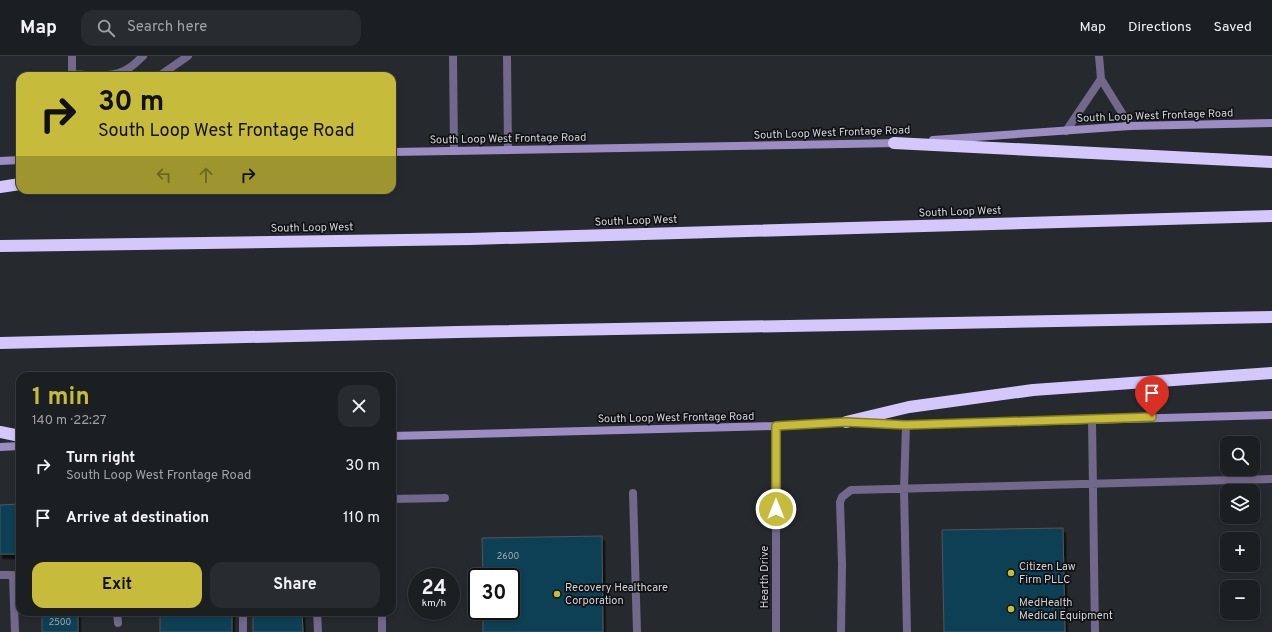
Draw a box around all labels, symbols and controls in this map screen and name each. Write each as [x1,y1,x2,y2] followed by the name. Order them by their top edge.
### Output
[81,10,361,46] search box
[20,16,57,40] text: Map
[95,17,117,39] icon: search
[127,18,207,37] text: Search here
[1080,19,1106,36] text: Map
[1128,19,1192,36] text: Directions
[1214,19,1252,36] text: Saved
[98,85,164,121] text: 30 m
[32,88,84,140] icon: right
[1076,106,1234,126] street label: South Loop West Frontage Road
[98,120,355,143] text: South Loop West Frontage Road
[753,123,911,143] street label: South Loop West Frontage Road
[430,131,586,147] street label: South Loop West Frontage Road
[153,164,175,186] icon: left
[195,164,217,186] icon: ahead
[237,164,259,186] icon: right
[918,204,1002,220] street label: South Loop West
[594,213,678,229] street label: South Loop West
[271,220,353,236] street label: South Loop West
[1135,376,1169,417] pin
[1141,382,1163,404] icon: arrive
[32,383,90,413] text: 1 min
[338,385,380,427] button: close
[598,410,754,426] street label: South Loop West Frontage Road
[32,413,107,429] text: 140 m · 22:27
[1220,436,1260,620] map controls
[1220,436,1260,476] button: search
[66,449,135,468] text: Turn right
[32,455,54,477] icon: right
[345,457,380,476] text: 30 m
[66,468,251,484] text: South Loop West Frontage Road
[1220,484,1260,524] button: layers
[755,488,797,530] position arrow
[32,507,54,529] icon: arrive
[66,509,209,528] text: Arrive at destination
[343,509,380,528] text: 110 m
[1220,532,1260,572] button: +
[758,546,772,608] street label: Hearth Drive
[497,551,519,562] house number: 2600
[1019,560,1076,587] place label: Citizen Law Firm PLLC
[32,562,202,608] button: Exit
[210,562,380,608] button: Share
[468,568,520,620] speed limit sign: 30
[1006,568,1016,578] marker: Citizen Law Firm PLLC
[421,576,447,602] text: 24
[1220,580,1260,620] button: −
[565,581,668,608] place label: Recovery Healthcare Corporation
[552,589,562,599] marker: Recovery Healthcare Corporation
[1019,596,1113,623] place label: MedHealth Medical Equipment
[422,597,446,610] text: km/h
[1006,604,1016,614] marker: MedHealth Medical Equipment
[49,617,71,628] house number: 2500

